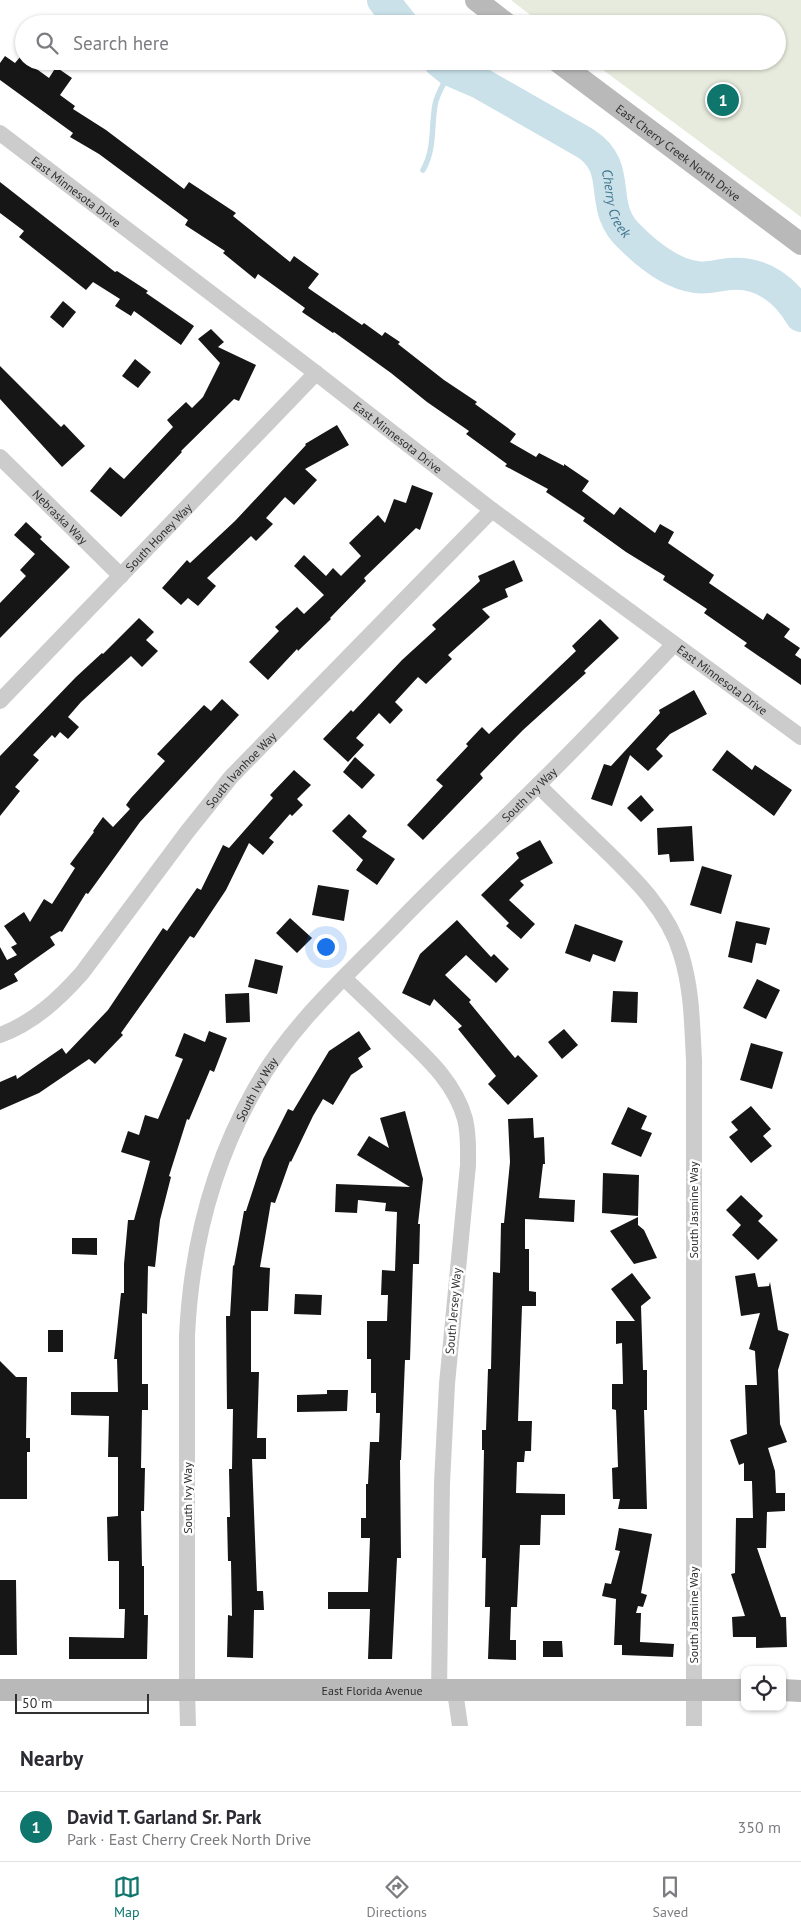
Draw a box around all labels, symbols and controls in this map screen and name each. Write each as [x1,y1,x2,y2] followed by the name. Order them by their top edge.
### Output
[15,15,786,70] search box
[33,29,61,57] icon: search
[73,31,169,55] text: Search here
[707,81,739,119] pin: 1
[614,101,744,205] street label: East Cherry Creek North Drive
[29,152,124,230] street label: East Minnesota Drive
[598,165,640,237] water label: Cherry Creek
[351,398,446,476] street label: East Minnesota Drive
[30,486,92,547] street label: Nebraska Way
[122,499,195,574] street label: South Honey Way
[674,641,771,718] street label: East Minnesota Drive
[202,728,279,811] street label: South Ivanhoe Way
[498,763,560,825] street label: South Ivy Way
[313,934,339,960] your location
[232,1054,281,1124] street label: South Ivy Way
[686,1161,701,1259] street label: South Jasmine Way
[442,1267,464,1355] street label: South Jersey Way
[180,1462,195,1534] street label: South Ivy Way
[686,1566,701,1664] street label: South Jasmine Way
[741,1666,786,1711] map controls
[741,1666,786,1711] button: locate
[321,1683,423,1698] street label: East Florida Avenue
[15,1691,149,1714] scale bar
[22,1694,52,1712] text: 50 m
[20,1745,83,1772] text: Nearby
[67,1805,261,1829] text: David T. Garland Sr. Park
[31,1817,41,1837] text: 1
[738,1817,781,1837] text: 350 m
[67,1829,311,1849] text: Park · East Cherry Creek North Drive
[113,1873,141,1921] tab: Map
[366,1873,427,1921] tab: Directions
[653,1873,688,1921] tab: Saved

